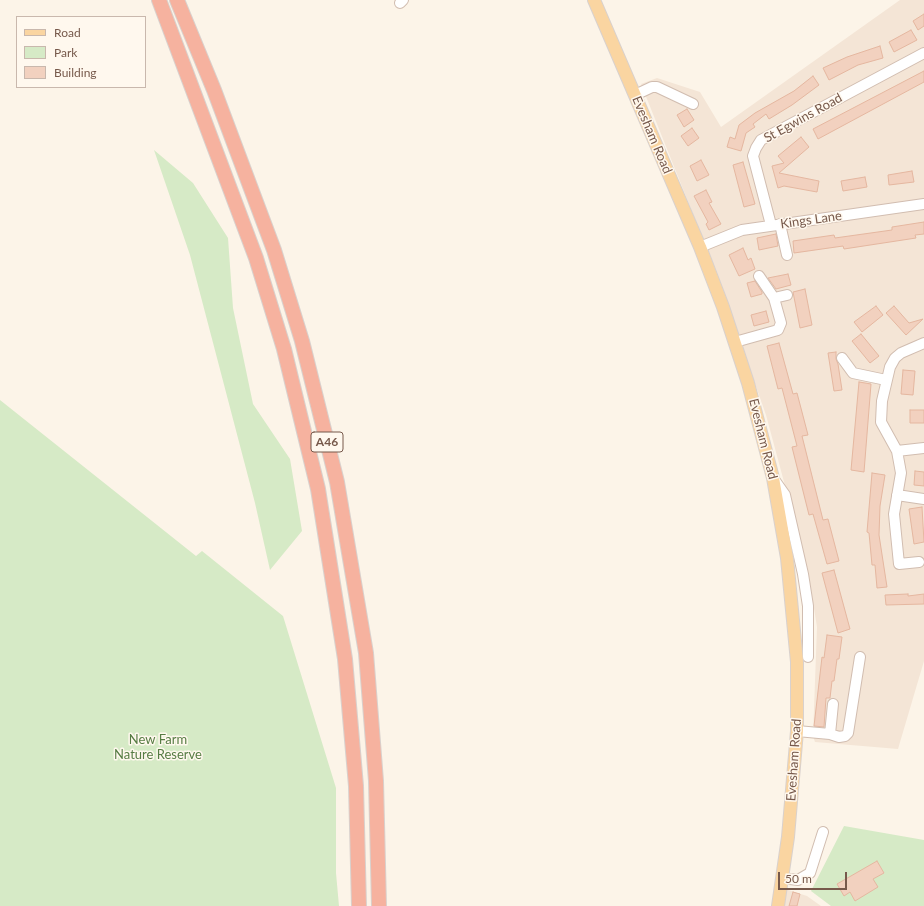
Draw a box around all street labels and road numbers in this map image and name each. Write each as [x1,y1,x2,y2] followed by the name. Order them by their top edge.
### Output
[761,90,845,146] street label: St Egwins Road
[629,94,675,176] street label: Evesham Road
[779,208,843,232] street label: Kings Lane
[745,397,781,481] street label: Evesham Road
[311,432,343,452] road number: A46
[783,718,805,802] street label: Evesham Road

